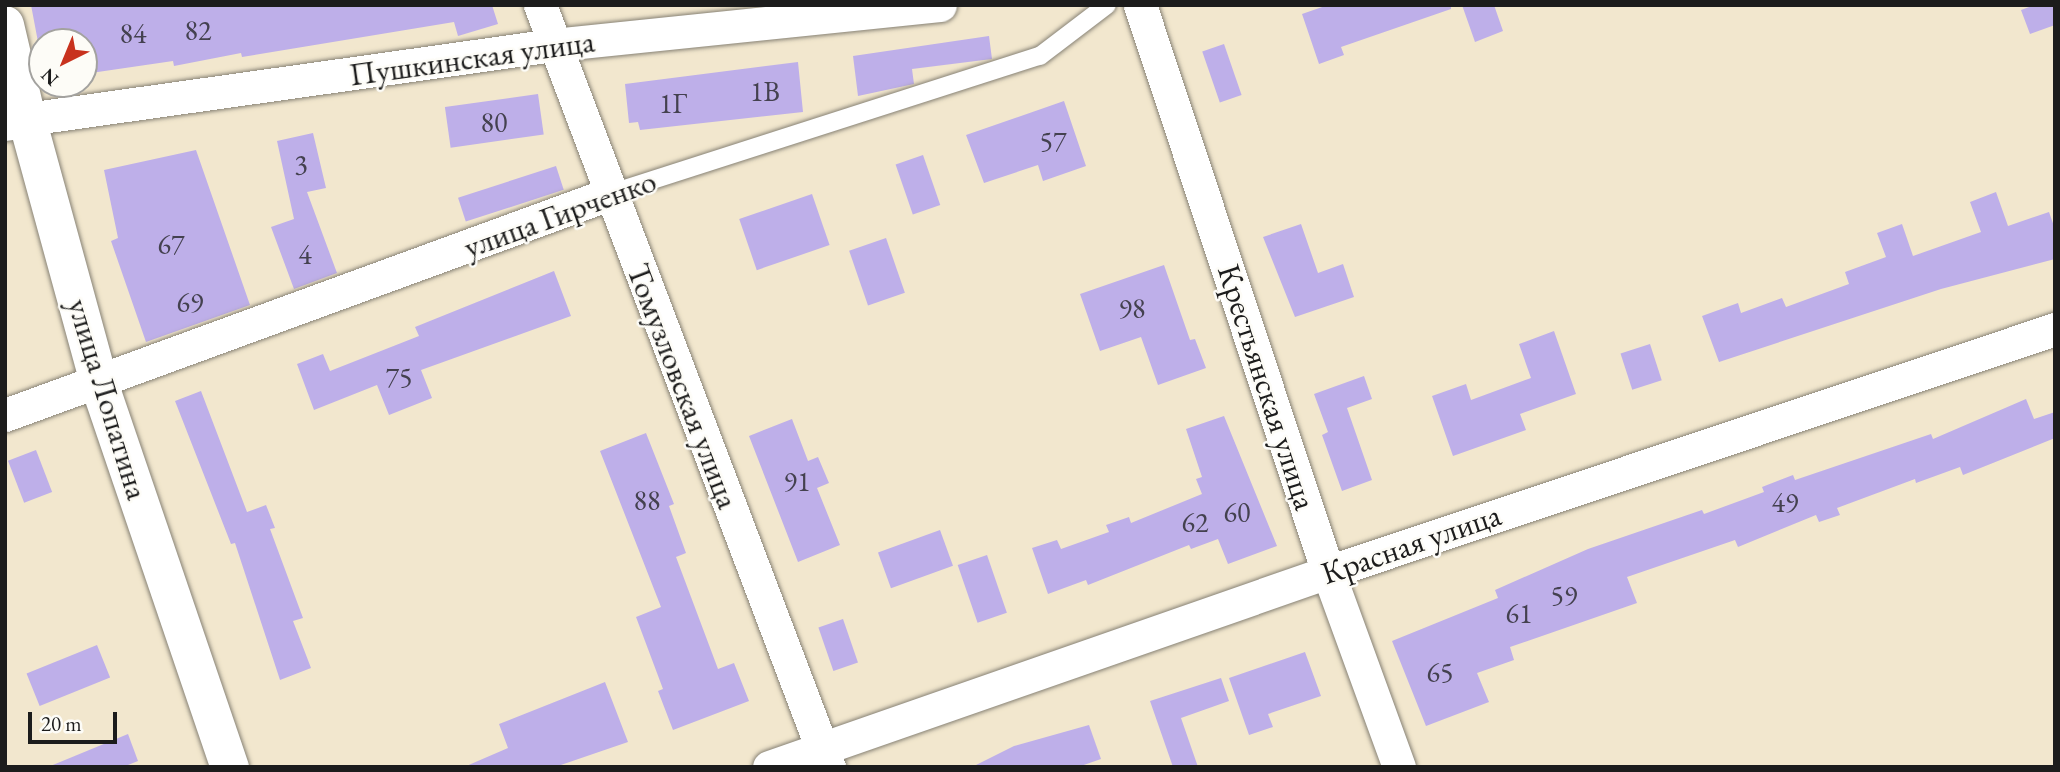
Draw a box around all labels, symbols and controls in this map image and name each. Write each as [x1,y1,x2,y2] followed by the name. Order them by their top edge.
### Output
[185,13,211,47] house number: 82
[120,16,146,50] house number: 84
[347,22,597,94] street label: Пушкинская улица
[28,28,98,98] north arrow
[36,63,64,92] text: N
[750,74,780,108] house number: 1В
[659,86,687,120] house number: 1Г
[481,105,507,139] house number: 80
[1040,124,1066,158] house number: 57
[294,147,308,181] house number: 3
[459,161,661,267] street label: улица Гирченко
[158,227,184,261] house number: 67
[298,237,312,271] house number: 4
[619,258,747,514] street label: Томузловская улица
[1209,260,1325,514] street label: Крестьянская улица
[177,285,203,319] house number: 69
[1119,291,1145,325] house number: 98
[59,294,157,504] street label: улица Лопатина
[386,360,412,394] house number: 75
[784,464,810,498] house number: 91
[634,483,660,517] house number: 88
[1772,485,1798,519] house number: 49
[1224,495,1250,529] house number: 60
[1316,495,1506,593] street label: Красная улица
[1182,505,1208,539] house number: 62
[1551,578,1577,612] house number: 59
[1506,596,1532,630] house number: 61
[1427,655,1453,689] house number: 65
[32,698,121,742] scale bar
[41,710,82,737] text: 20 m

